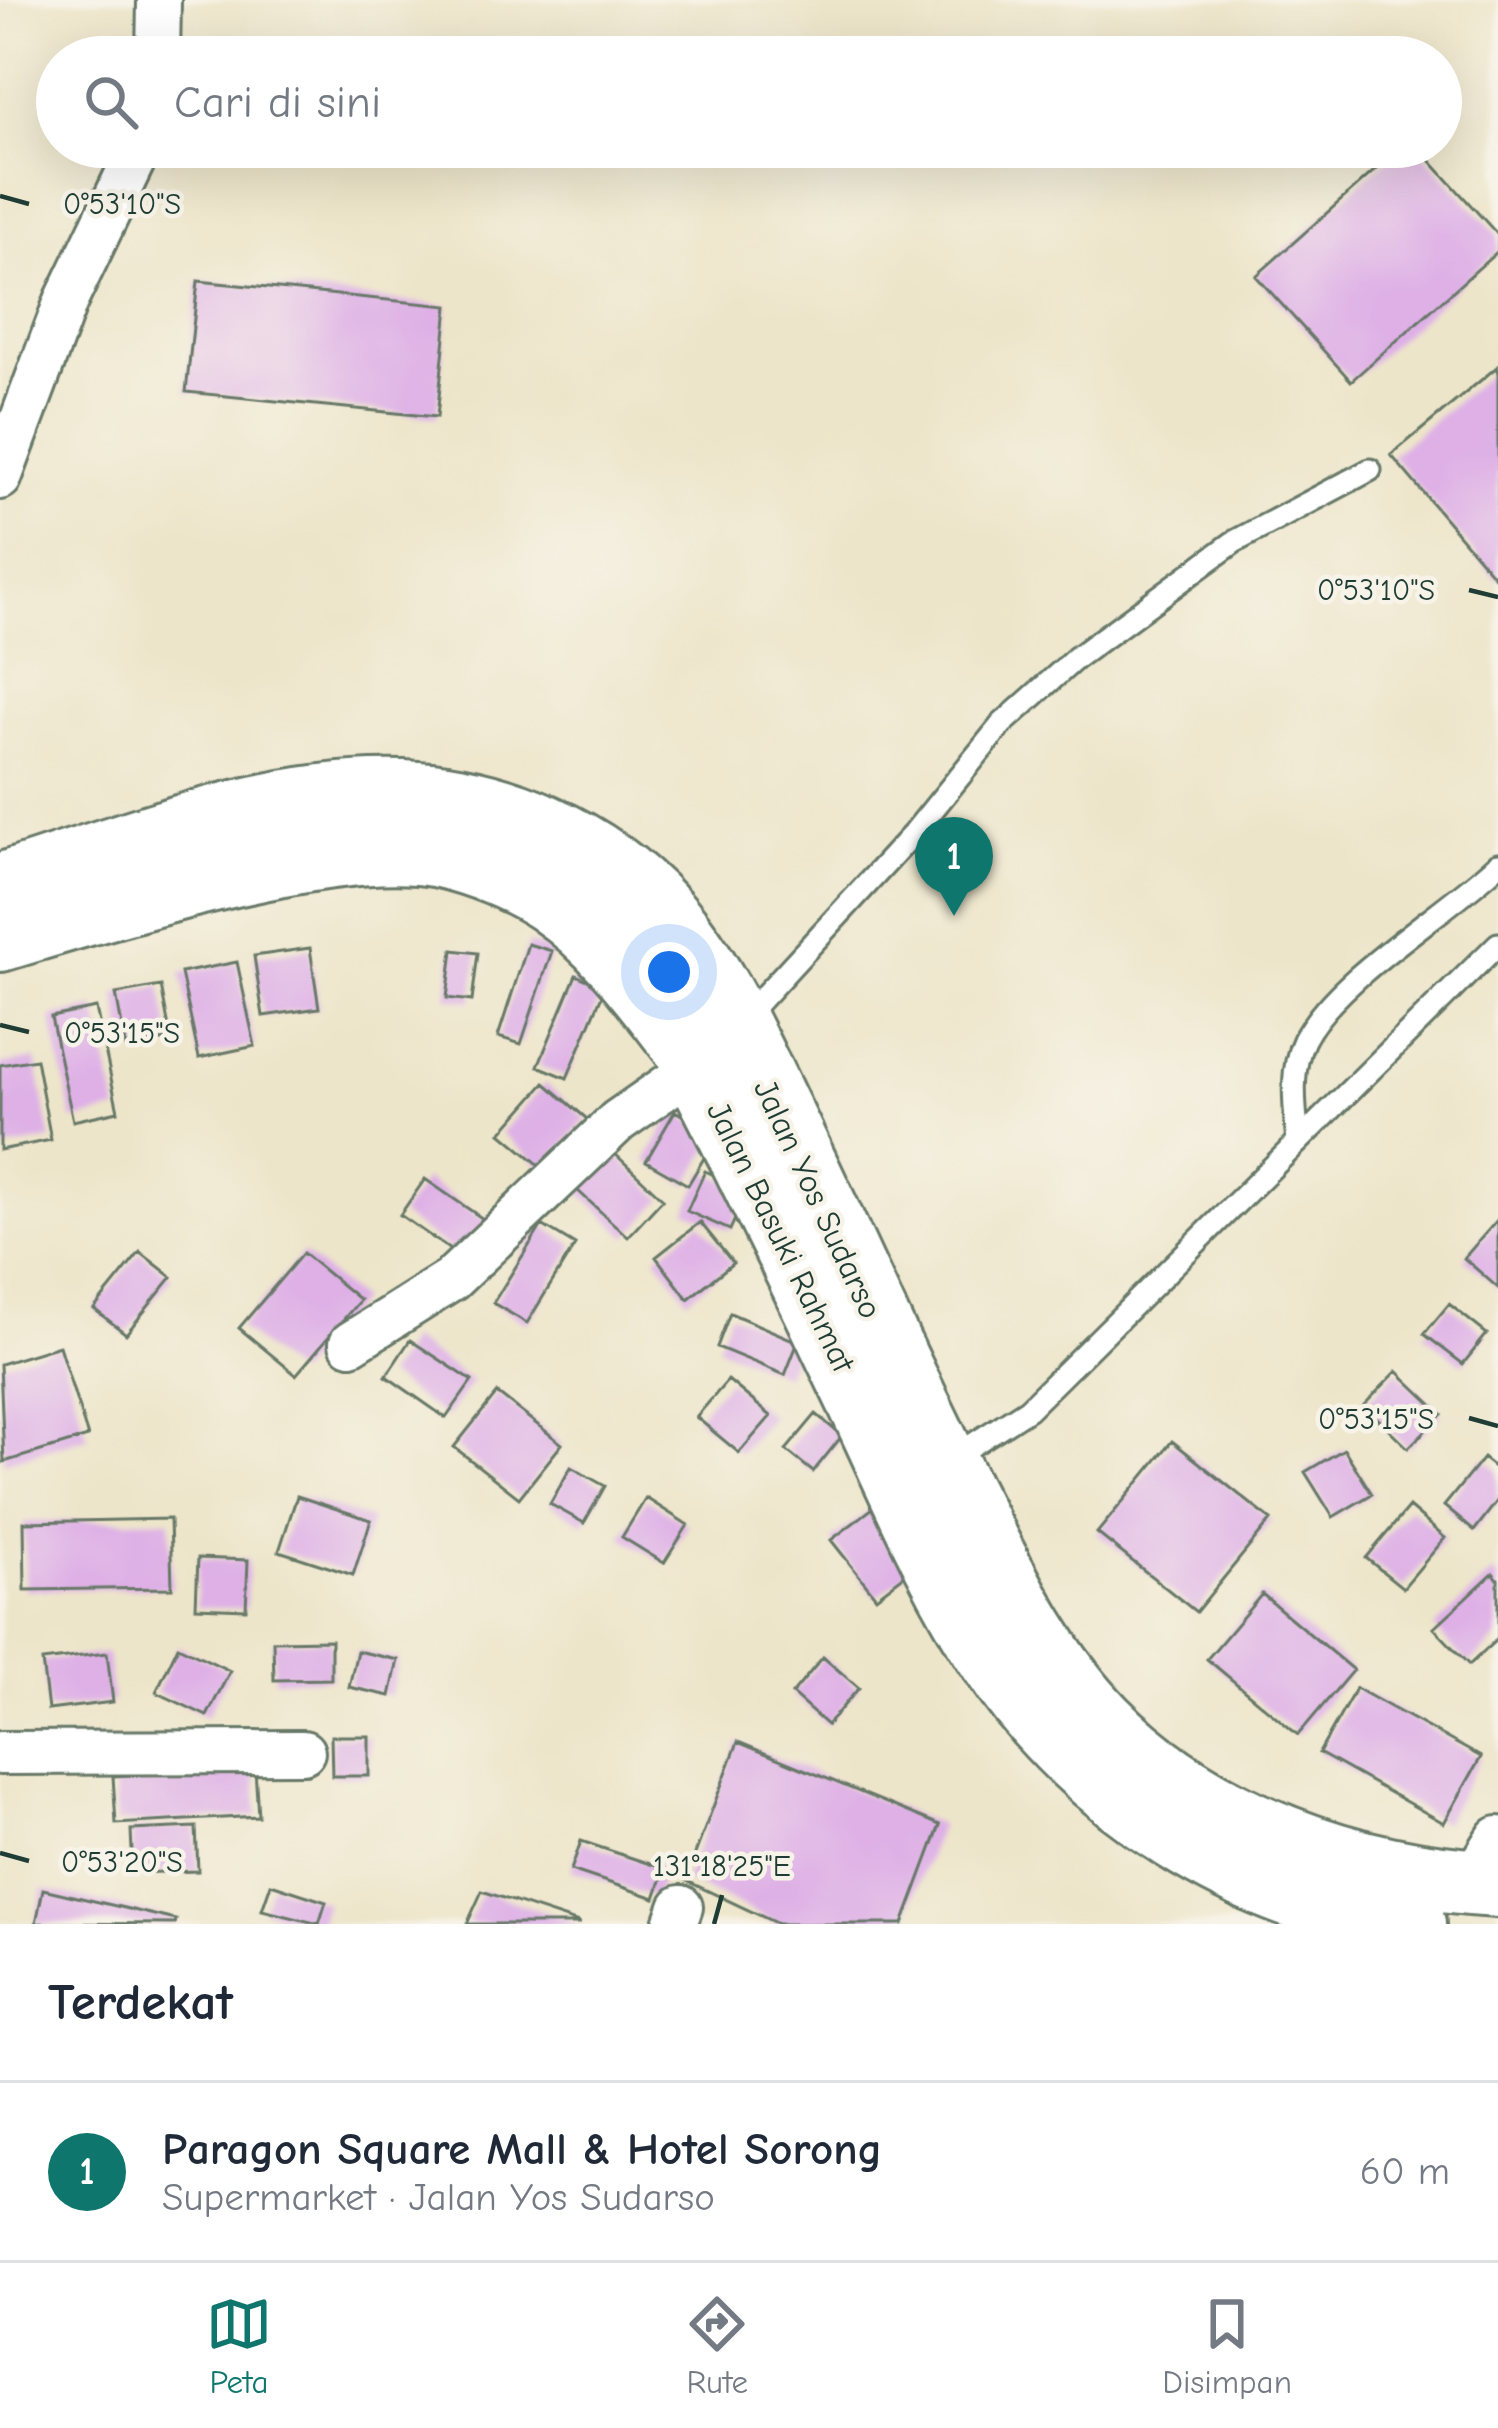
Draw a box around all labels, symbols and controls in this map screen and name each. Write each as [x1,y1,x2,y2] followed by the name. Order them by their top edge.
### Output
[36,36,1462,168] search box
[78,69,144,135] icon: search
[174,76,381,128] text: Cari di sini
[63,187,181,222] text: 0°53'10"S
[1317,573,1435,608] text: 0°53'10"S
[915,817,993,916] pin: 1
[639,942,699,1002] your location
[64,1016,180,1051] text: 0°53'15"S
[746,1074,890,1324] street label: Jalan Yos Sudarso
[699,1096,864,1380] street label: Jalan Basuki Rahmat
[1318,1402,1434,1437] text: 0°53'15"S
[61,1845,183,1880] text: 0°53'20"S
[653,1849,791,1884] text: 131°18'25"E
[48,1973,233,2032] text: Terdekat
[162,2123,882,2175] text: Paragon Square Mall & Hotel Sorong
[79,2149,95,2194] text: 1
[1360,2149,1450,2194] text: 60 m
[162,2175,715,2220] text: Supermarket · Jalan Yos Sudarso
[206,2291,272,2401] tab: Peta
[684,2291,750,2401] tab: Rute
[1162,2291,1292,2401] tab: Disimpan

